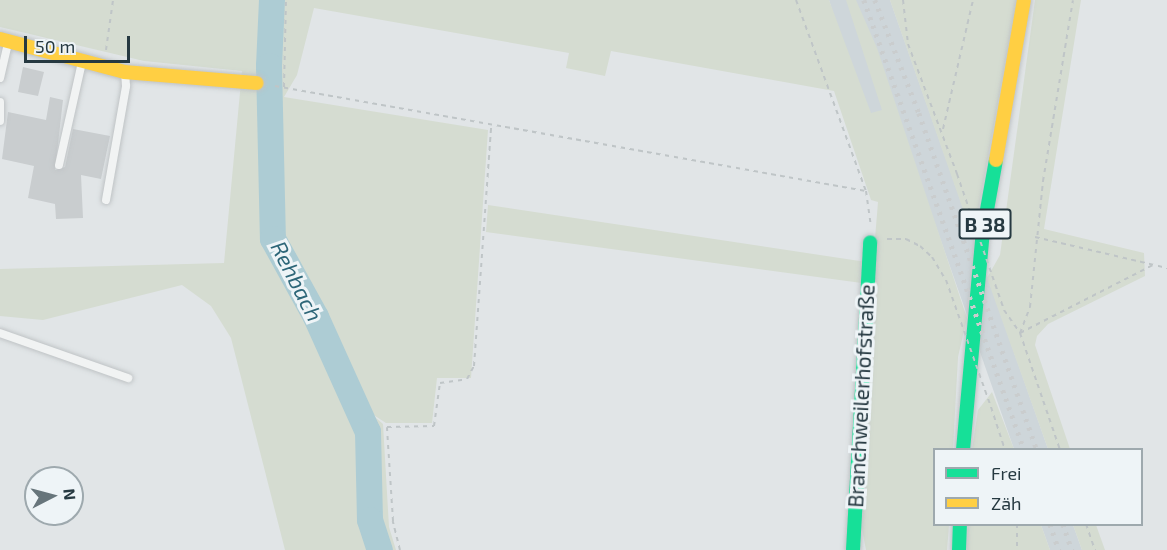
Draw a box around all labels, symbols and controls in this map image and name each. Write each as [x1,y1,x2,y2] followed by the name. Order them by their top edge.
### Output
[27,24,134,62] scale bar
[35,35,75,57] text: 50 m
[958,207,1012,241] road number: B 38
[266,236,328,326] water label: Rehbach
[843,284,879,508] street label: Branchweilerhofstraße
[933,448,1143,526] legend
[991,462,1022,484] text: Frei
[24,466,84,526] north arrow
[60,488,80,501] text: N
[991,492,1022,514] text: Zäh

